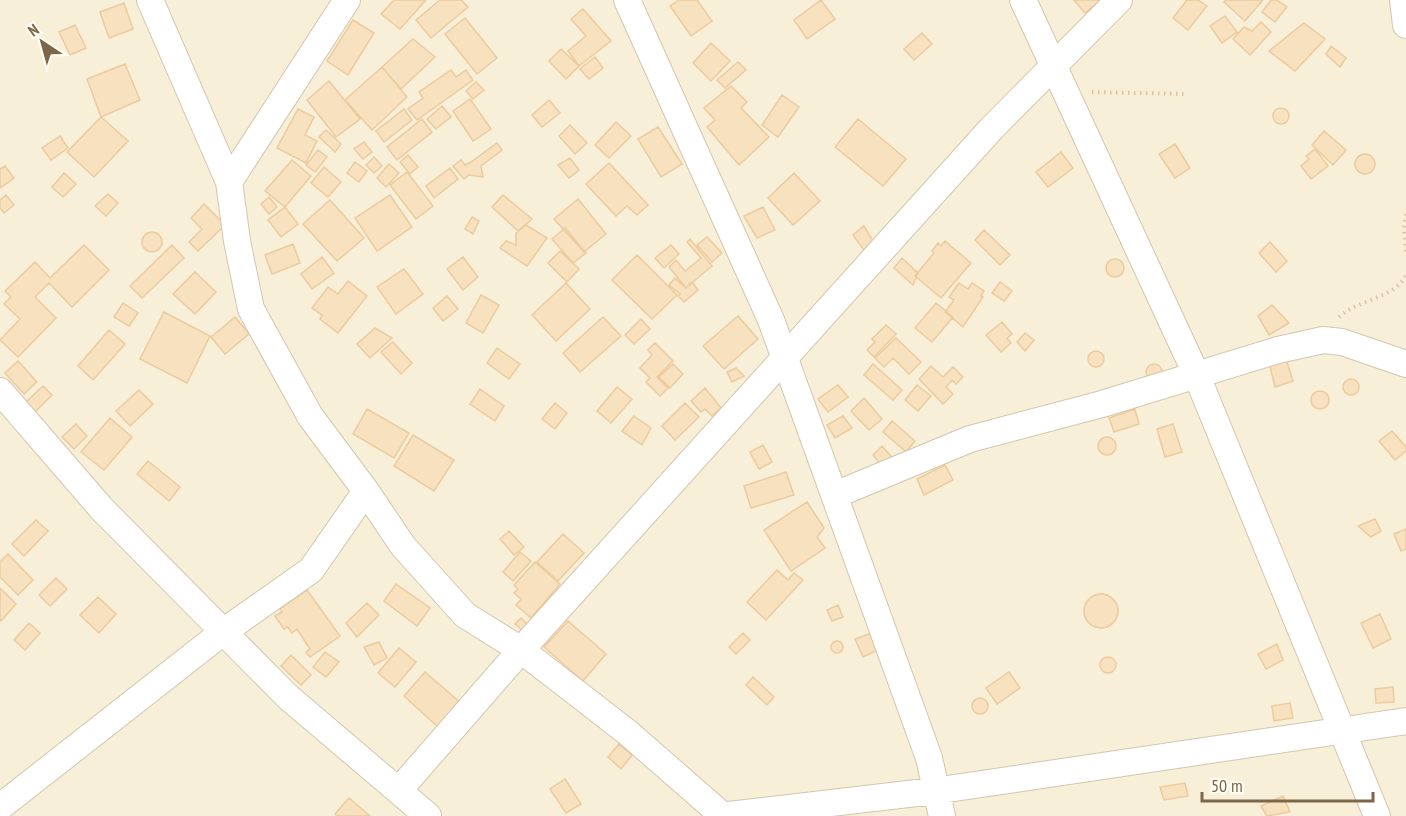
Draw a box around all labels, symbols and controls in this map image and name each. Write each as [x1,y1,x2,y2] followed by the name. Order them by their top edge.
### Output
[12,12,72,72] north arrow
[24,19,43,40] text: N
[1202,765,1373,803] scale bar
[1211,774,1243,797] text: 50 m

